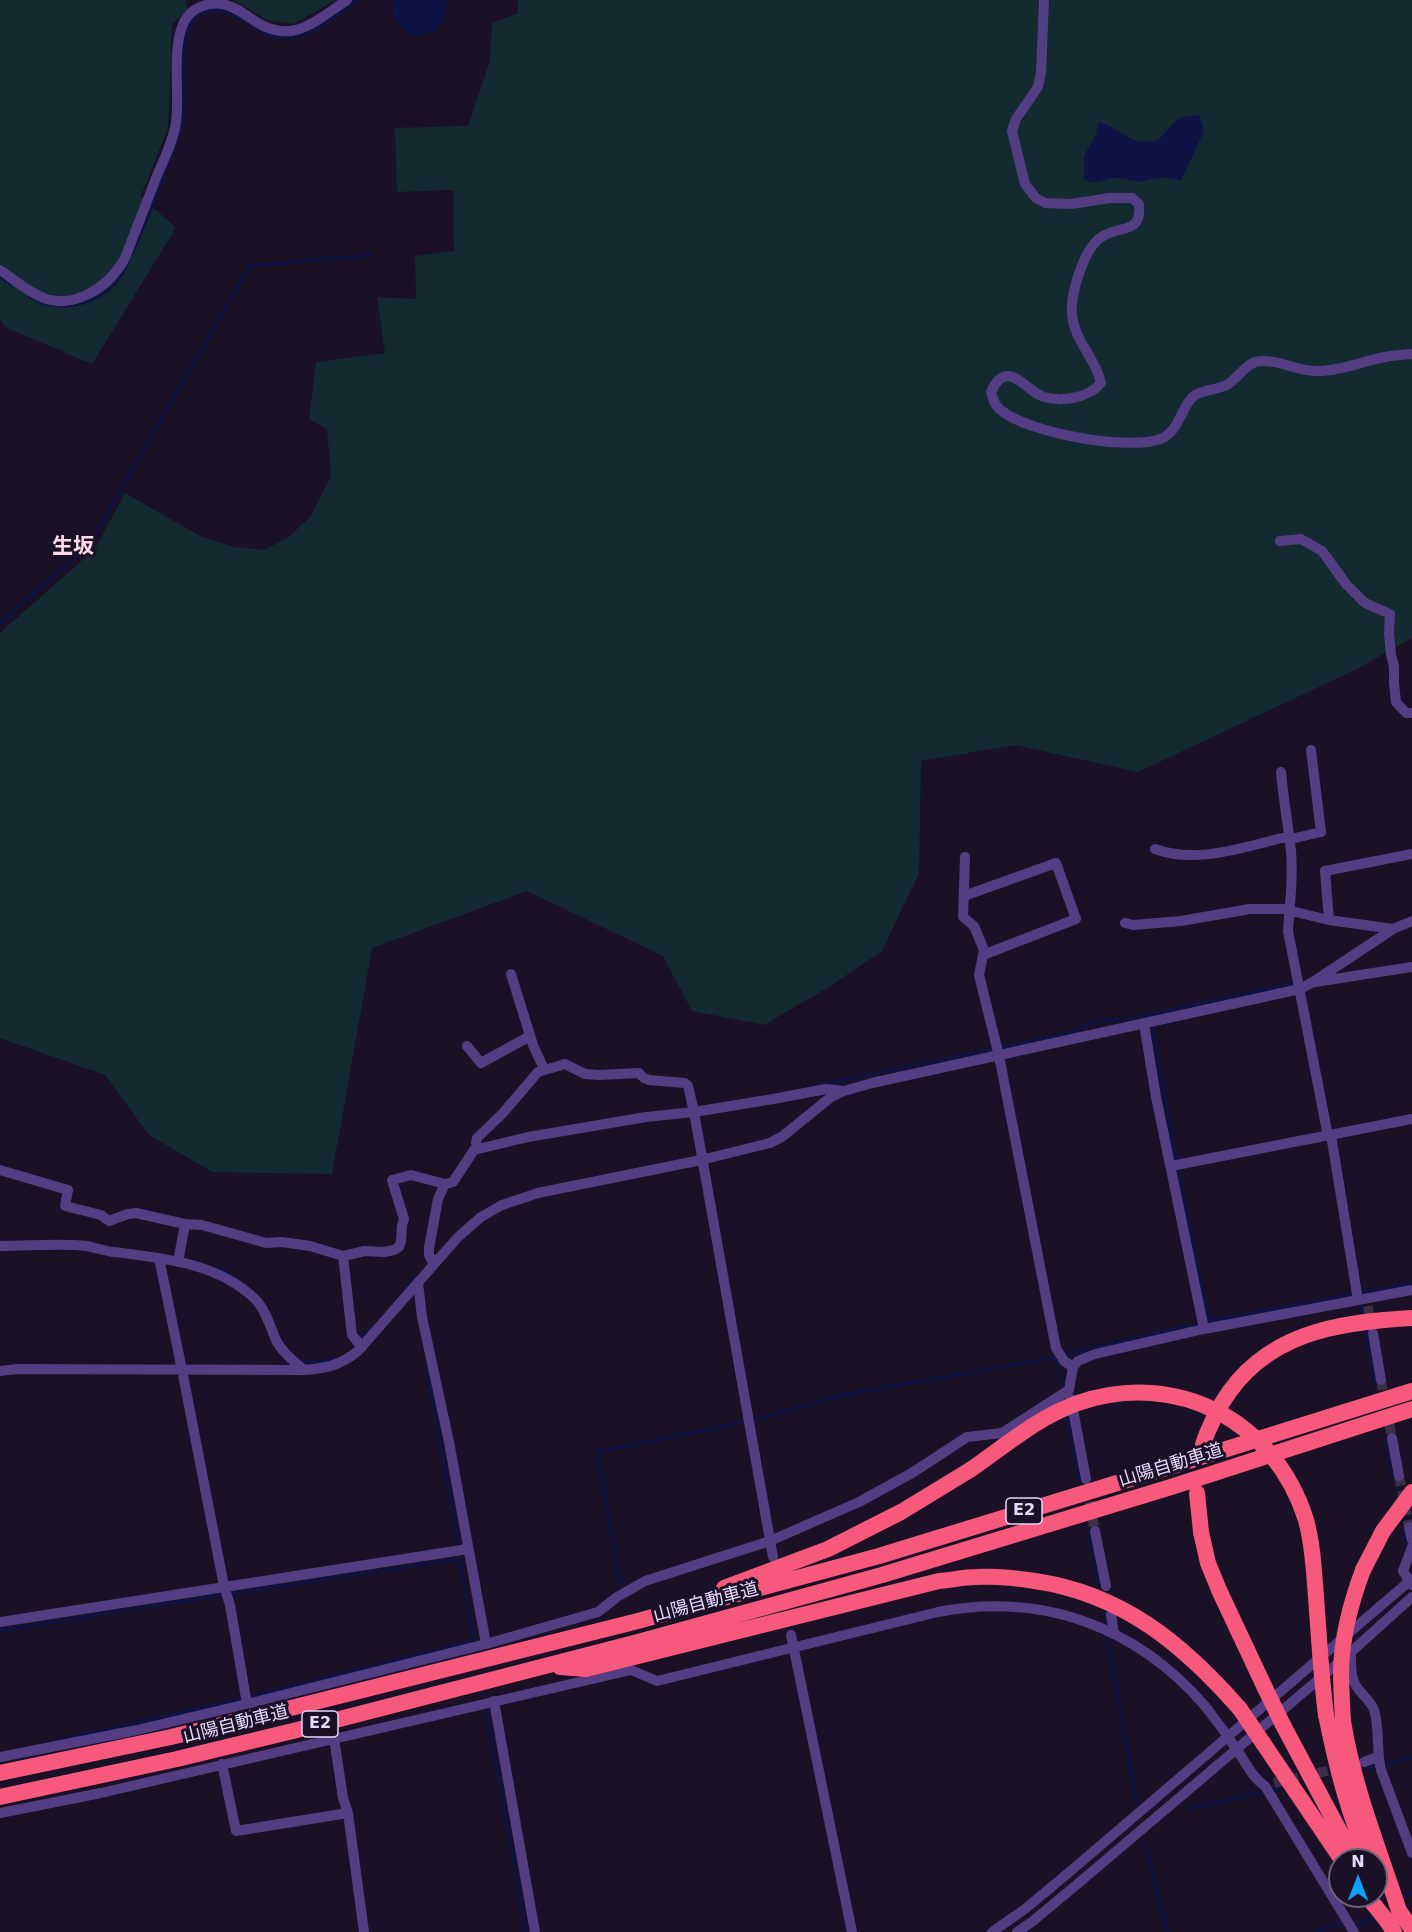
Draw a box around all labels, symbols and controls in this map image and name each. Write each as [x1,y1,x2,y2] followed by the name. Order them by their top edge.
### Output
[52,535,94,561] district label: 生坂
[1116,1440,1226,1492] street label: 山陽自動車道
[1006,1498,1042,1524] road number: E2
[651,1579,761,1627] street label: 山陽自動車道
[181,1701,291,1749] street label: 山陽自動車道
[302,1711,338,1737] road number: E2
[1328,1848,1388,1908] north arrow
[1351,1852,1365,1871] text: N

